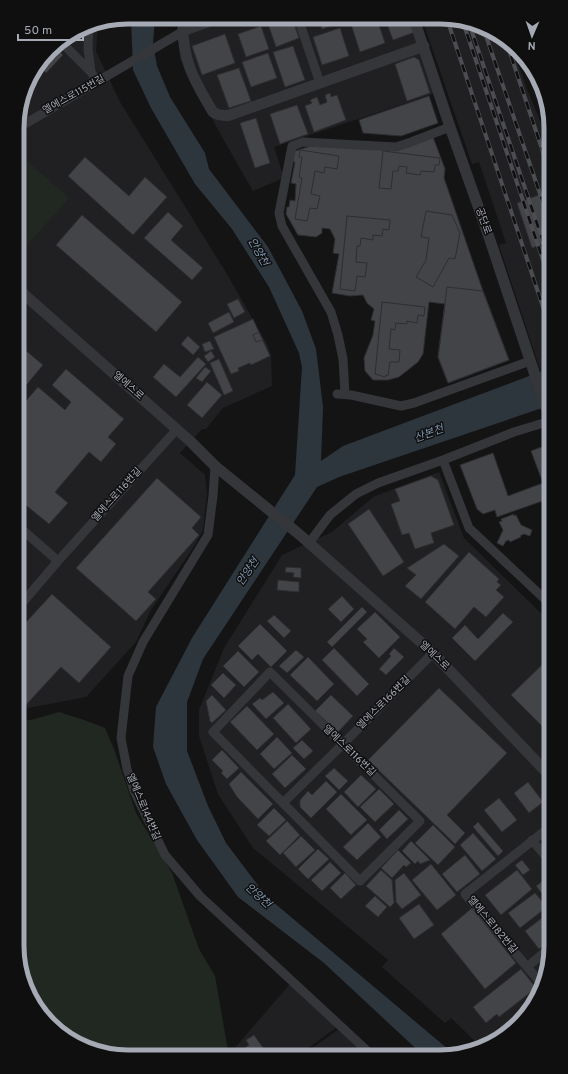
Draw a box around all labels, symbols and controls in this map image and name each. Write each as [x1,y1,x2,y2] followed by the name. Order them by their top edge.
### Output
[18,16,83,42] scale bar
[512,16,552,56] north arrow
[24,23,52,39] text: 50 m
[527,38,536,52] text: N
[41,73,107,117] street label: 엘에스로115번길
[472,206,494,236] street label: 공단로
[245,235,272,270] water label: 안양천
[110,369,146,403] street label: 엘에스로
[412,422,447,446] water label: 산본천
[89,465,145,525] street label: 엘에스로116번길
[234,554,264,588] water label: 안양천
[416,639,452,673] street label: 엘에스로
[354,673,414,733] street label: 엘에스로166번길
[320,722,378,780] street label: 엘에스로116번길
[123,772,163,842] street label: 엘에스로144번길
[242,881,275,913] water label: 안양천
[464,894,520,956] street label: 엘에스로182번길

